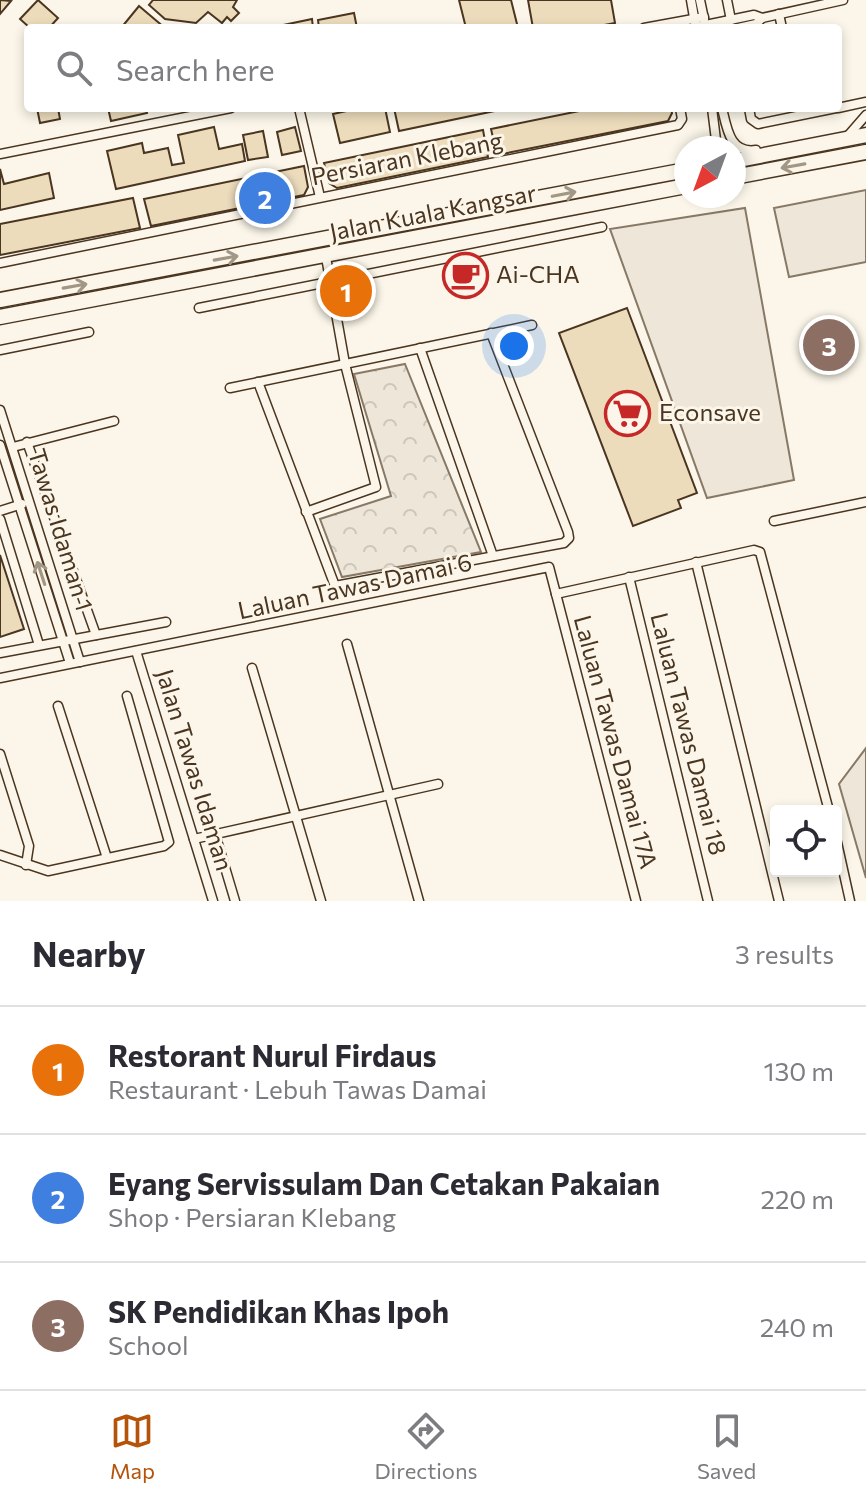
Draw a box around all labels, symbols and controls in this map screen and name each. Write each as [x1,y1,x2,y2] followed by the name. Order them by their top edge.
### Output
[24,24,842,112] search box
[52,46,96,90] icon: search
[116,50,275,87] text: Search here
[308,125,505,190] street label: Persiaran Klebang
[674,136,746,208] north arrow
[781,159,807,174] one-way arrow
[239,168,291,228] pin: 2
[327,177,539,246] street label: Jalan Kuala Kangsar
[551,186,577,201] one-way arrow
[213,250,239,265] one-way arrow
[441,251,489,299] cafe icon: Ai-CHA
[496,259,580,288] place label: Ai-CHA
[320,261,372,321] pin: 1
[62,278,87,293] one-way arrow
[803,315,855,375] pin: 3
[494,326,534,366] your location
[604,389,652,437] supermarket icon: Econsave
[659,397,761,426] place label: Econsave
[23,445,100,614] street label: Tawas Idaman 1
[235,547,474,624] street label: Laluan Tawas Damai 6
[33,560,48,586] one-way arrow
[645,610,734,858] street label: Laluan Tawas Damai 18
[569,612,664,872] street label: Laluan Tawas Damai 17A
[151,665,240,874] street label: Jalan Tawas Idaman
[770,805,842,877] map controls
[770,805,842,877] button: locate
[32,932,146,974] text: Nearby
[735,938,834,969] text: 3 results
[108,1036,436,1073] text: Restorant Nurul Firdaus
[52,1055,64,1086] text: 1
[763,1055,834,1086] text: 130 m
[108,1073,487,1104] text: Restaurant · Lebuh Tawas Damai
[108,1164,660,1201] text: Eyang Servissulam Dan Cetakan Pakaian
[51,1183,65,1214] text: 2
[761,1183,834,1214] text: 220 m
[108,1201,396,1232] text: Shop · Persiaran Klebang
[108,1292,449,1329] text: SK Pendidikan Khas Ipoh
[50,1311,66,1342] text: 3
[760,1311,834,1342] text: 240 m
[108,1329,189,1360] text: School
[110,1409,155,1484] tab: Map
[374,1409,478,1484] tab: Directions
[697,1409,756,1484] tab: Saved

